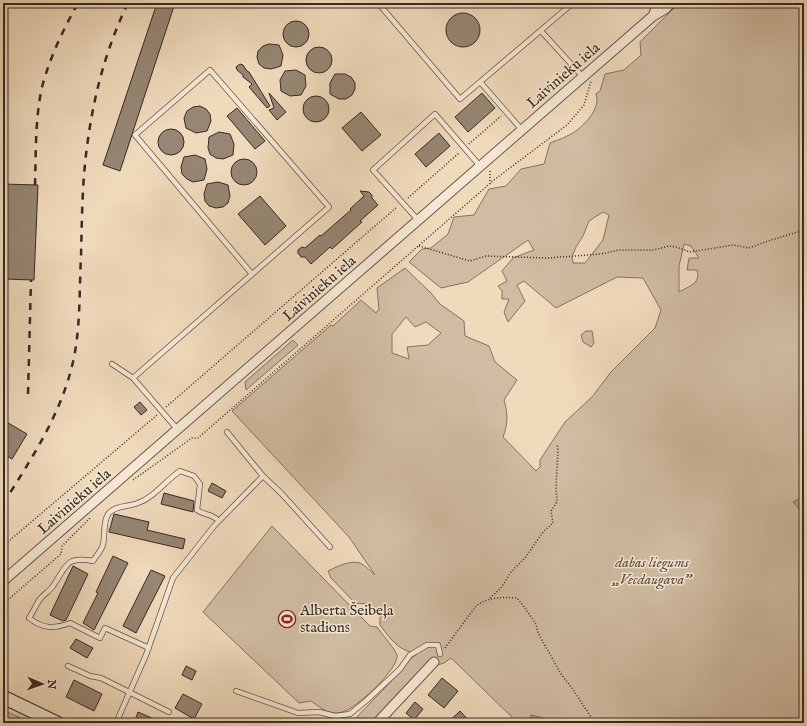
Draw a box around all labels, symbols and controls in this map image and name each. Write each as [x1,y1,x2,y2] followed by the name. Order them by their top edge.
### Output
[523,38,604,112] street label: Laivinieku iela
[279,251,360,325] street label: Laivinieku iela
[34,464,115,538] street label: Laivinieku iela
[611,553,693,590] park label: dabas liegums „Vecdaugava”
[299,601,394,637] place label: Alberta Šeibeļa stadions
[277,609,297,629] sports icon: Alberta Šeibeļa stadions
[22,664,62,704] north arrow
[44,678,58,690] text: N

